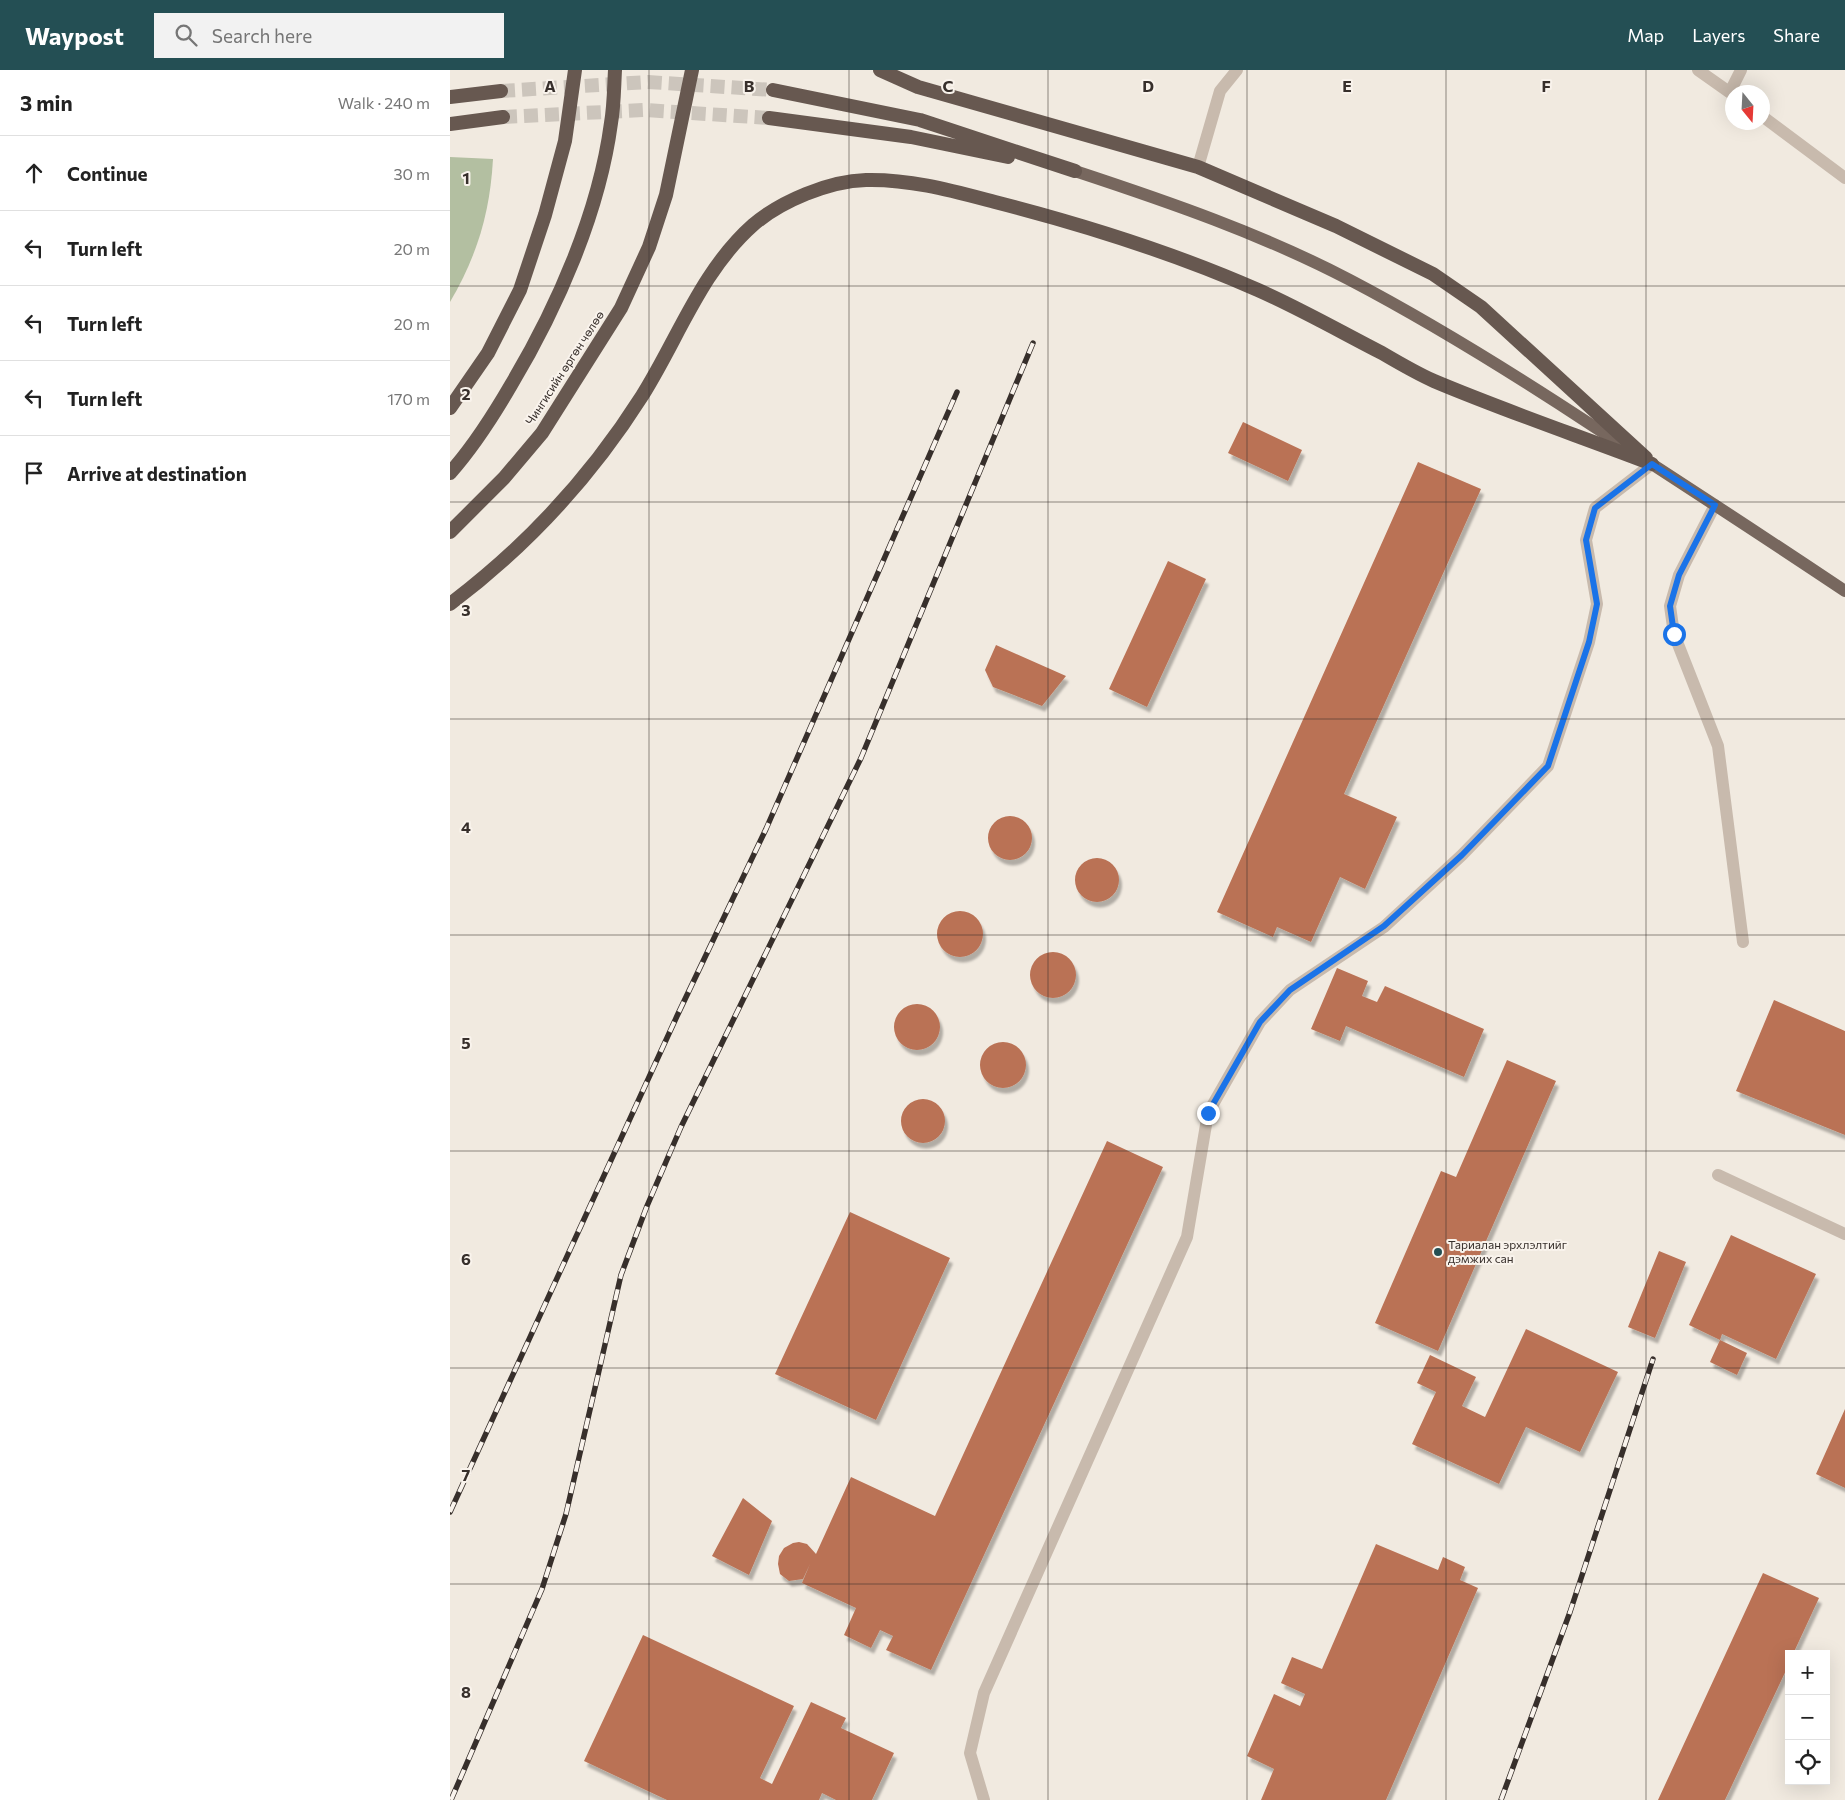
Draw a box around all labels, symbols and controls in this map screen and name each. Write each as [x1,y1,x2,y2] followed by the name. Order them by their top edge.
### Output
[154,13,504,58] search box
[25,21,124,50] text: Waypost
[172,21,200,49] icon: search
[212,24,312,47] text: Search here
[1627,24,1664,46] text: Map
[1692,24,1745,46] text: Layers
[1773,24,1820,46] text: Share
[544,76,556,95] text: A
[744,76,755,95] text: B
[943,76,954,95] text: C
[1142,76,1154,95] text: D
[1342,76,1352,95] text: E
[1541,76,1551,95] text: F
[1725,85,1770,130] north arrow
[20,90,73,115] text: 3 min
[338,93,430,112] text: Walk · 240 m
[20,159,48,187] icon: ahead
[67,162,147,185] text: Continue
[393,164,430,183] text: 30 m
[462,168,470,187] text: 1
[20,234,48,262] icon: left
[67,237,142,260] text: Turn left
[394,239,430,258] text: 20 m
[522,308,606,427] street label: Чингисийн өргөн чөлөө
[20,309,48,337] icon: left
[67,312,142,335] text: Turn left
[394,314,430,333] text: 20 m
[20,384,48,412] icon: left
[461,384,471,403] text: 2
[67,387,142,410] text: Turn left
[387,389,430,408] text: 170 m
[20,459,48,487] icon: arrive
[67,462,247,485] text: Arrive at destination
[461,600,471,619] text: 3
[1663,623,1686,646] route start
[461,817,471,836] text: 4
[461,1033,471,1052] text: 5
[1197,1102,1220,1125] route end
[1448,1237,1567,1265] place label: Тариалан эрхлэлтийг дэмжих сан
[1432,1246,1444,1258] marker: Тариалан эрхлэлтийг дэмжих сан
[461,1249,471,1268] text: 6
[462,1465,471,1484] text: 7
[1785,1650,1830,1785] map controls
[1785,1650,1830,1695] button: +
[461,1682,471,1701] text: 8
[1785,1695,1830,1740] button: −
[1785,1740,1830,1785] button: locate

